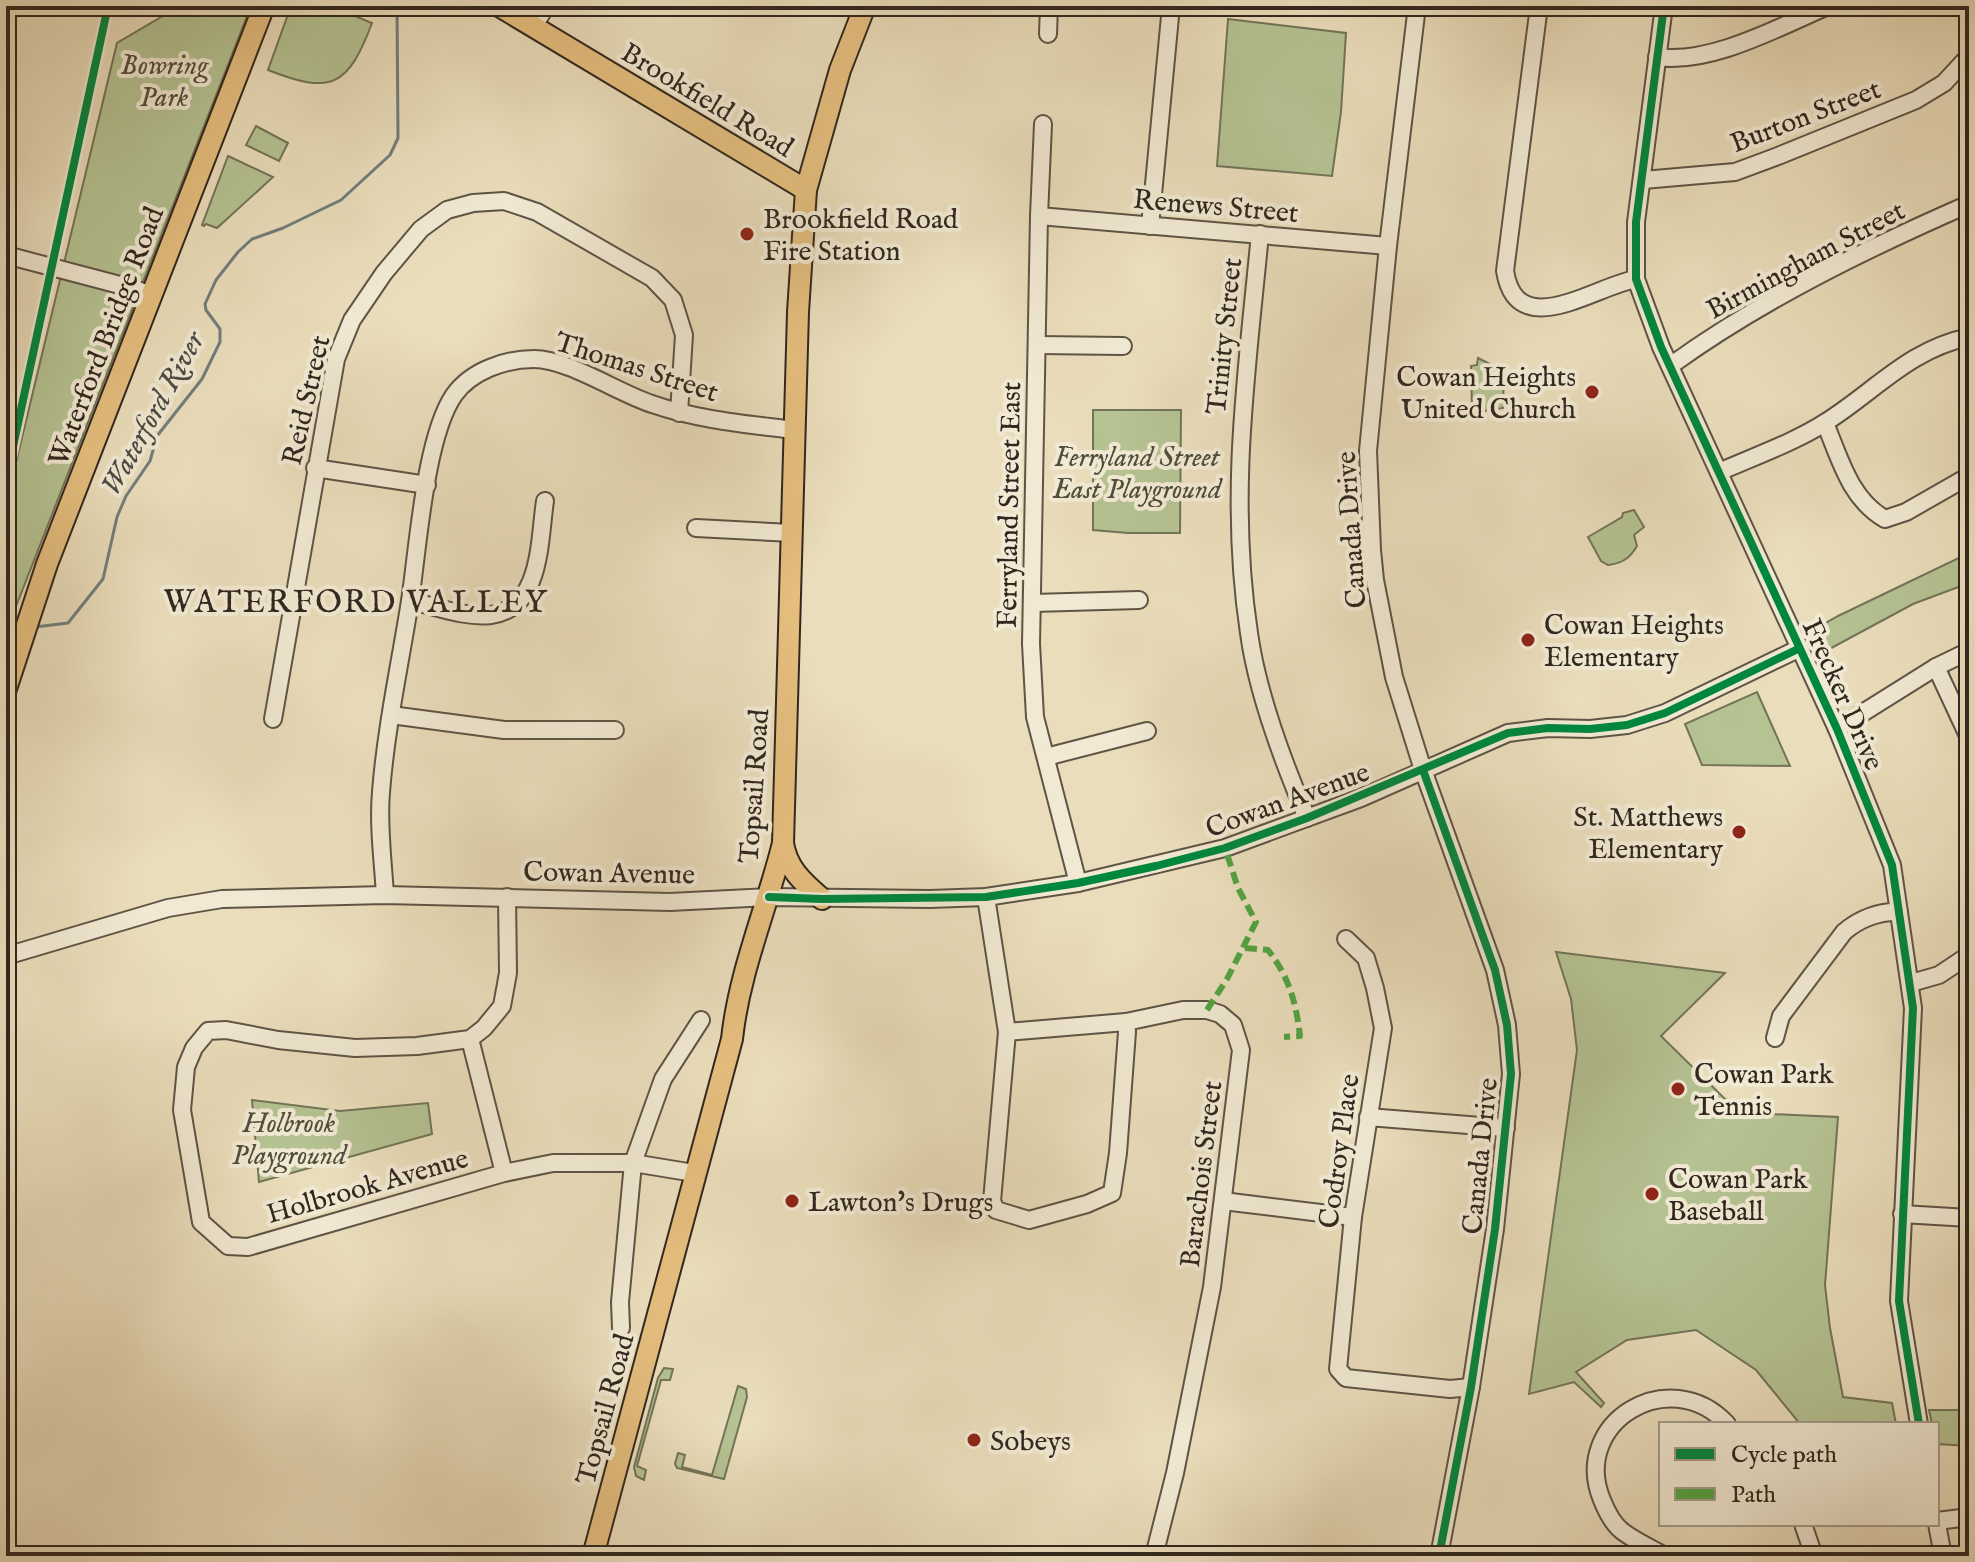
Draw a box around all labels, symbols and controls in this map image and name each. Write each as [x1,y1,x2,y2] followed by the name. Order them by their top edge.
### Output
[614,36,799,166] street label: Brookfield Road
[120,49,209,116] park label: Bowring Park
[1726,72,1886,162] street label: Burton Street
[1132,183,1300,232] street label: Renews Street
[1701,194,1912,328] street label: Birmingham Street
[42,202,173,471] street label: Waterford Bridge Road
[763,203,958,270] place label: Brookfield Road Fire Station
[738,225,756,243] marker: Brookfield Road Fire Station
[1200,256,1251,416] street label: Trinity Street
[93,324,215,503] water label: Waterford River
[550,326,723,411] street label: Thomas Street
[276,332,339,469] street label: Reid Street
[1396,361,1576,428] place label: Cowan Heights United Church
[991,381,1030,629] street label: Ferryland Street East
[1583,383,1601,401] marker: Cowan Heights United Church
[1052,441,1223,508] park label: Ferryland Street East Playground
[1330,450,1375,610] street label: Canada Drive
[164,583,548,624] district label: WATERFORD VALLEY
[1544,609,1724,676] place label: Cowan Heights Elementary
[1793,614,1891,776] street label: Frecker Drive
[1519,631,1537,649] marker: Cowan Heights Elementary
[733,708,778,865] street label: Topsail Road
[1201,755,1375,847] street label: Cowan Avenue
[1573,801,1723,868] place label: St. Matthews Elementary
[1730,823,1748,841] marker: St. Matthews Elementary
[523,856,695,893] street label: Cowan Avenue
[1694,1058,1835,1125] place label: Cowan Park Tennis
[1312,1072,1369,1231] street label: Codroy Place
[1456,1076,1507,1236] street label: Canada Drive
[1174,1079,1231,1270] street label: Barachois Street
[1669,1080,1687,1098] marker: Cowan Park Tennis
[232,1107,348,1174] park label: Holbrook Playground
[263,1142,473,1233] street label: Holbrook Avenue
[1668,1163,1809,1230] place label: Cowan Park Baseball
[1643,1185,1661,1203] marker: Cowan Park Baseball
[808,1186,993,1221] place label: Lawton's Drugs
[783,1192,801,1210] marker: Lawton's Drugs
[569,1330,643,1489] street label: Topsail Road
[1659,1422,1939,1526] legend
[990,1425,1071,1460] place label: Sobeys
[965,1431,983,1449] marker: Sobeys
[1731,1440,1837,1471] text: Cycle path
[1731,1480,1776,1511] text: Path

